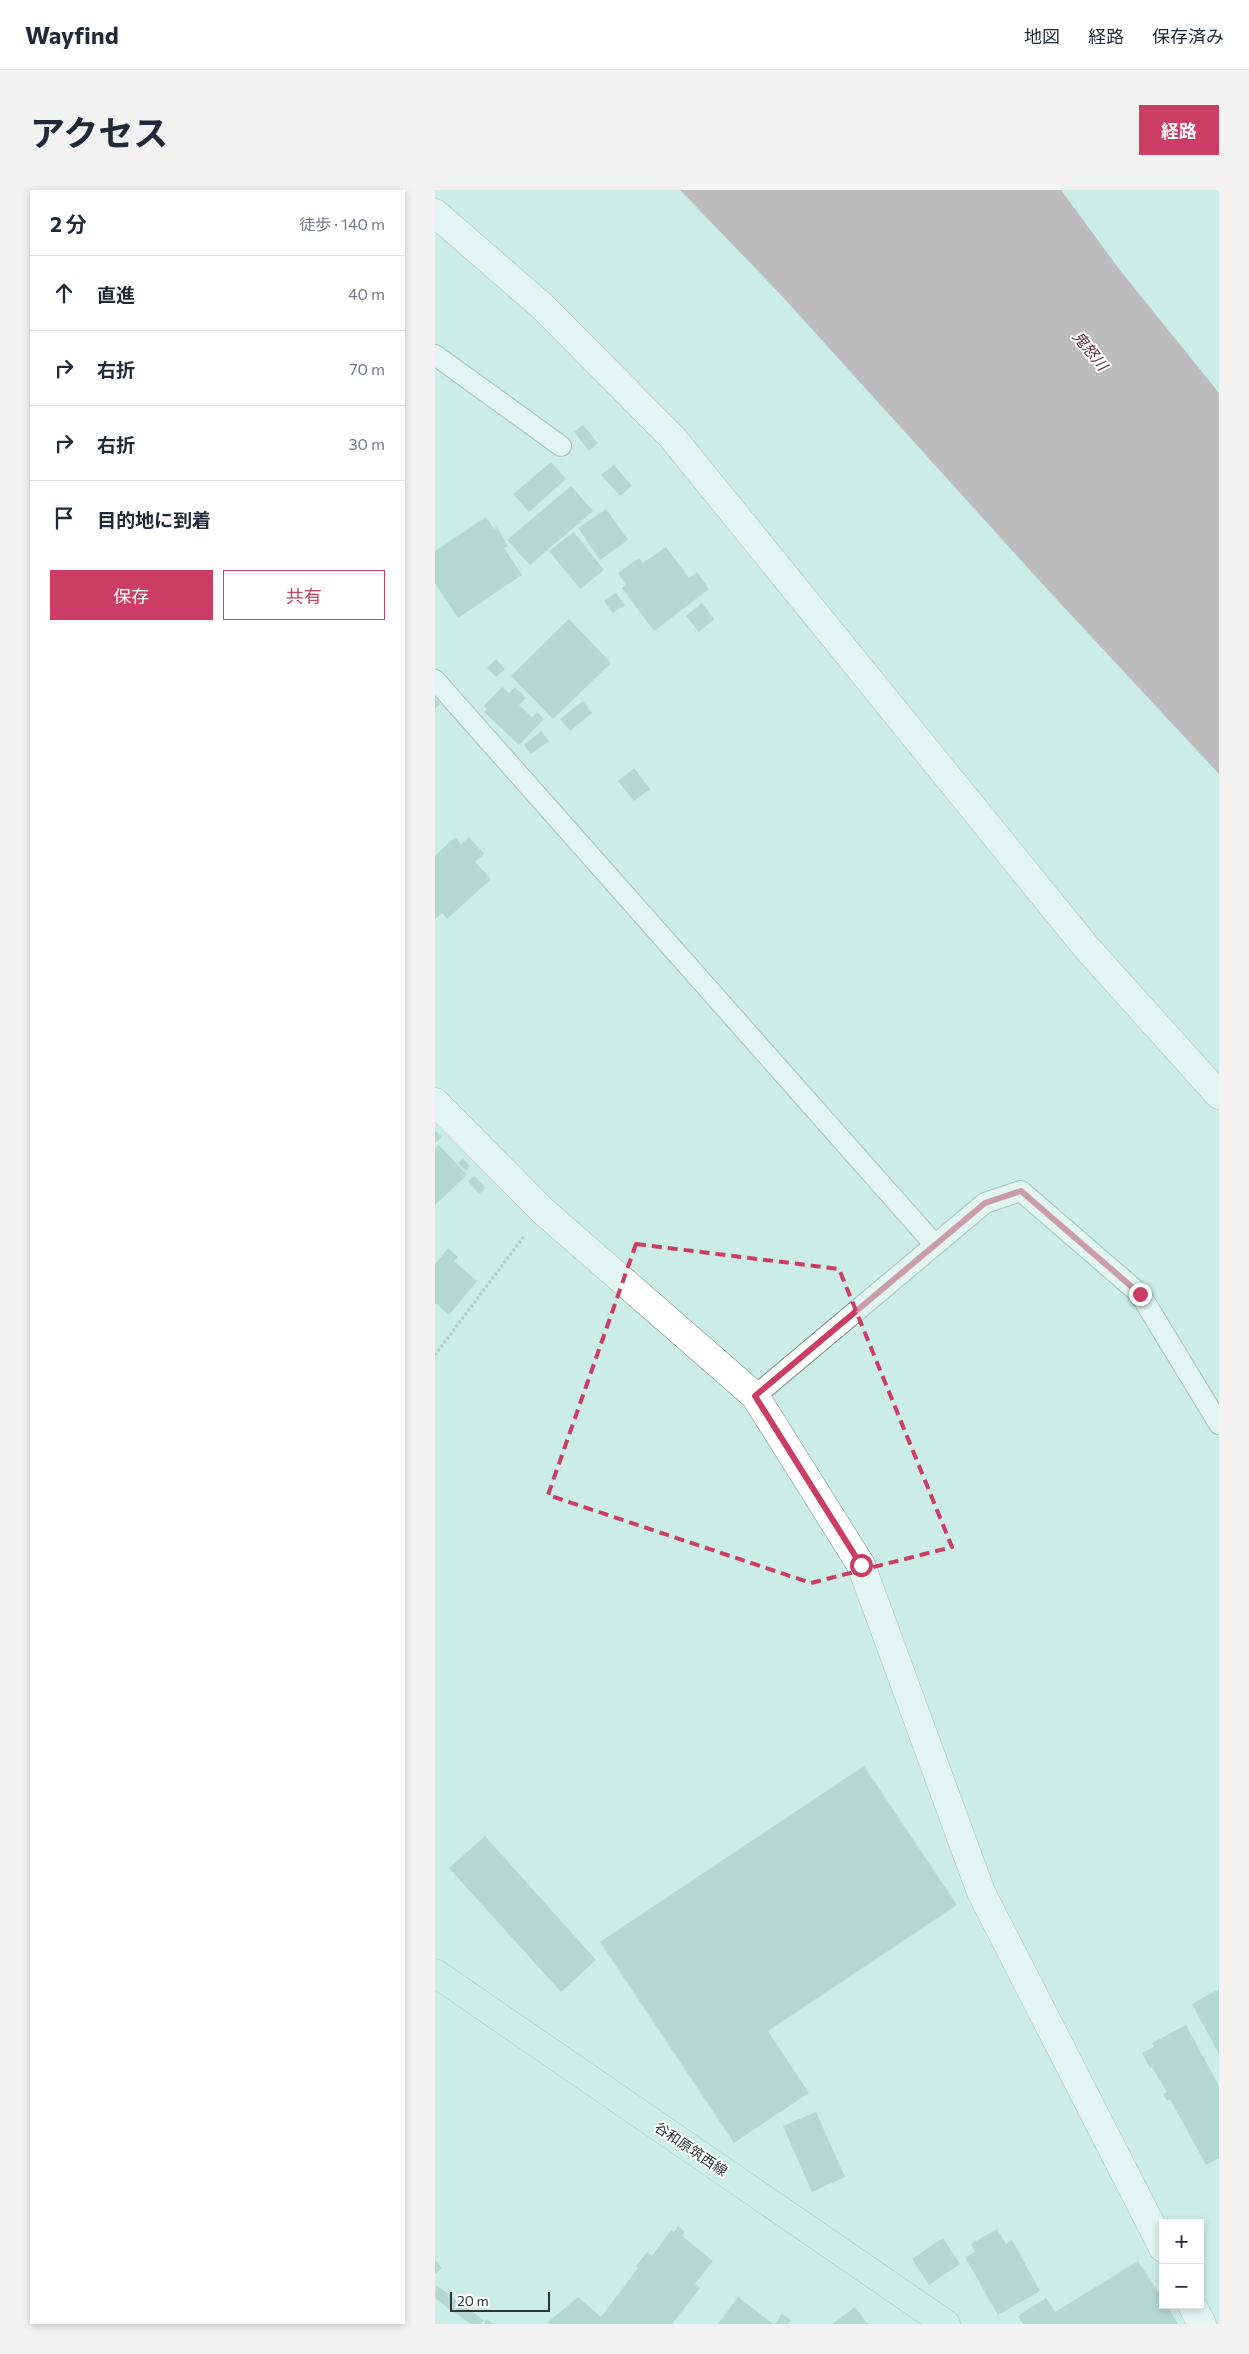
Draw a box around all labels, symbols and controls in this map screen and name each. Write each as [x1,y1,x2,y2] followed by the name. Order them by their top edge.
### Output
[25,20,119,49] text: Wayfind
[1024,25,1060,47] text: 地図
[1088,25,1124,47] text: 経路
[1152,25,1224,47] text: 保存済み
[1139,105,1219,155] button: 経路
[30,110,168,153] text: アクセス
[50,211,87,236] text: 2 分
[299,214,385,233] text: 徒歩 · 140 m
[50,279,78,307] icon: ahead
[97,283,135,306] text: 直進
[348,284,385,303] text: 40 m
[1070,327,1113,375] water label: 鬼怒川
[50,354,78,382] icon: right
[97,358,135,381] text: 右折
[349,359,385,378] text: 70 m
[50,429,78,457] icon: right
[97,433,135,456] text: 右折
[348,434,385,453] text: 30 m
[50,504,78,532] icon: arrive
[97,508,211,531] text: 目的地に到着
[50,570,213,620] button: 保存
[223,570,385,620] button: 共有
[1129,1283,1152,1306] route end
[850,1554,873,1577] route start
[652,2118,731,2179] street label: 谷和原筑西線
[1159,2219,1204,2309] map controls
[1159,2219,1204,2264] button: +
[1159,2264,1204,2309] button: −
[450,2289,550,2312] scale bar
[457,2292,489,2309] text: 20 m

